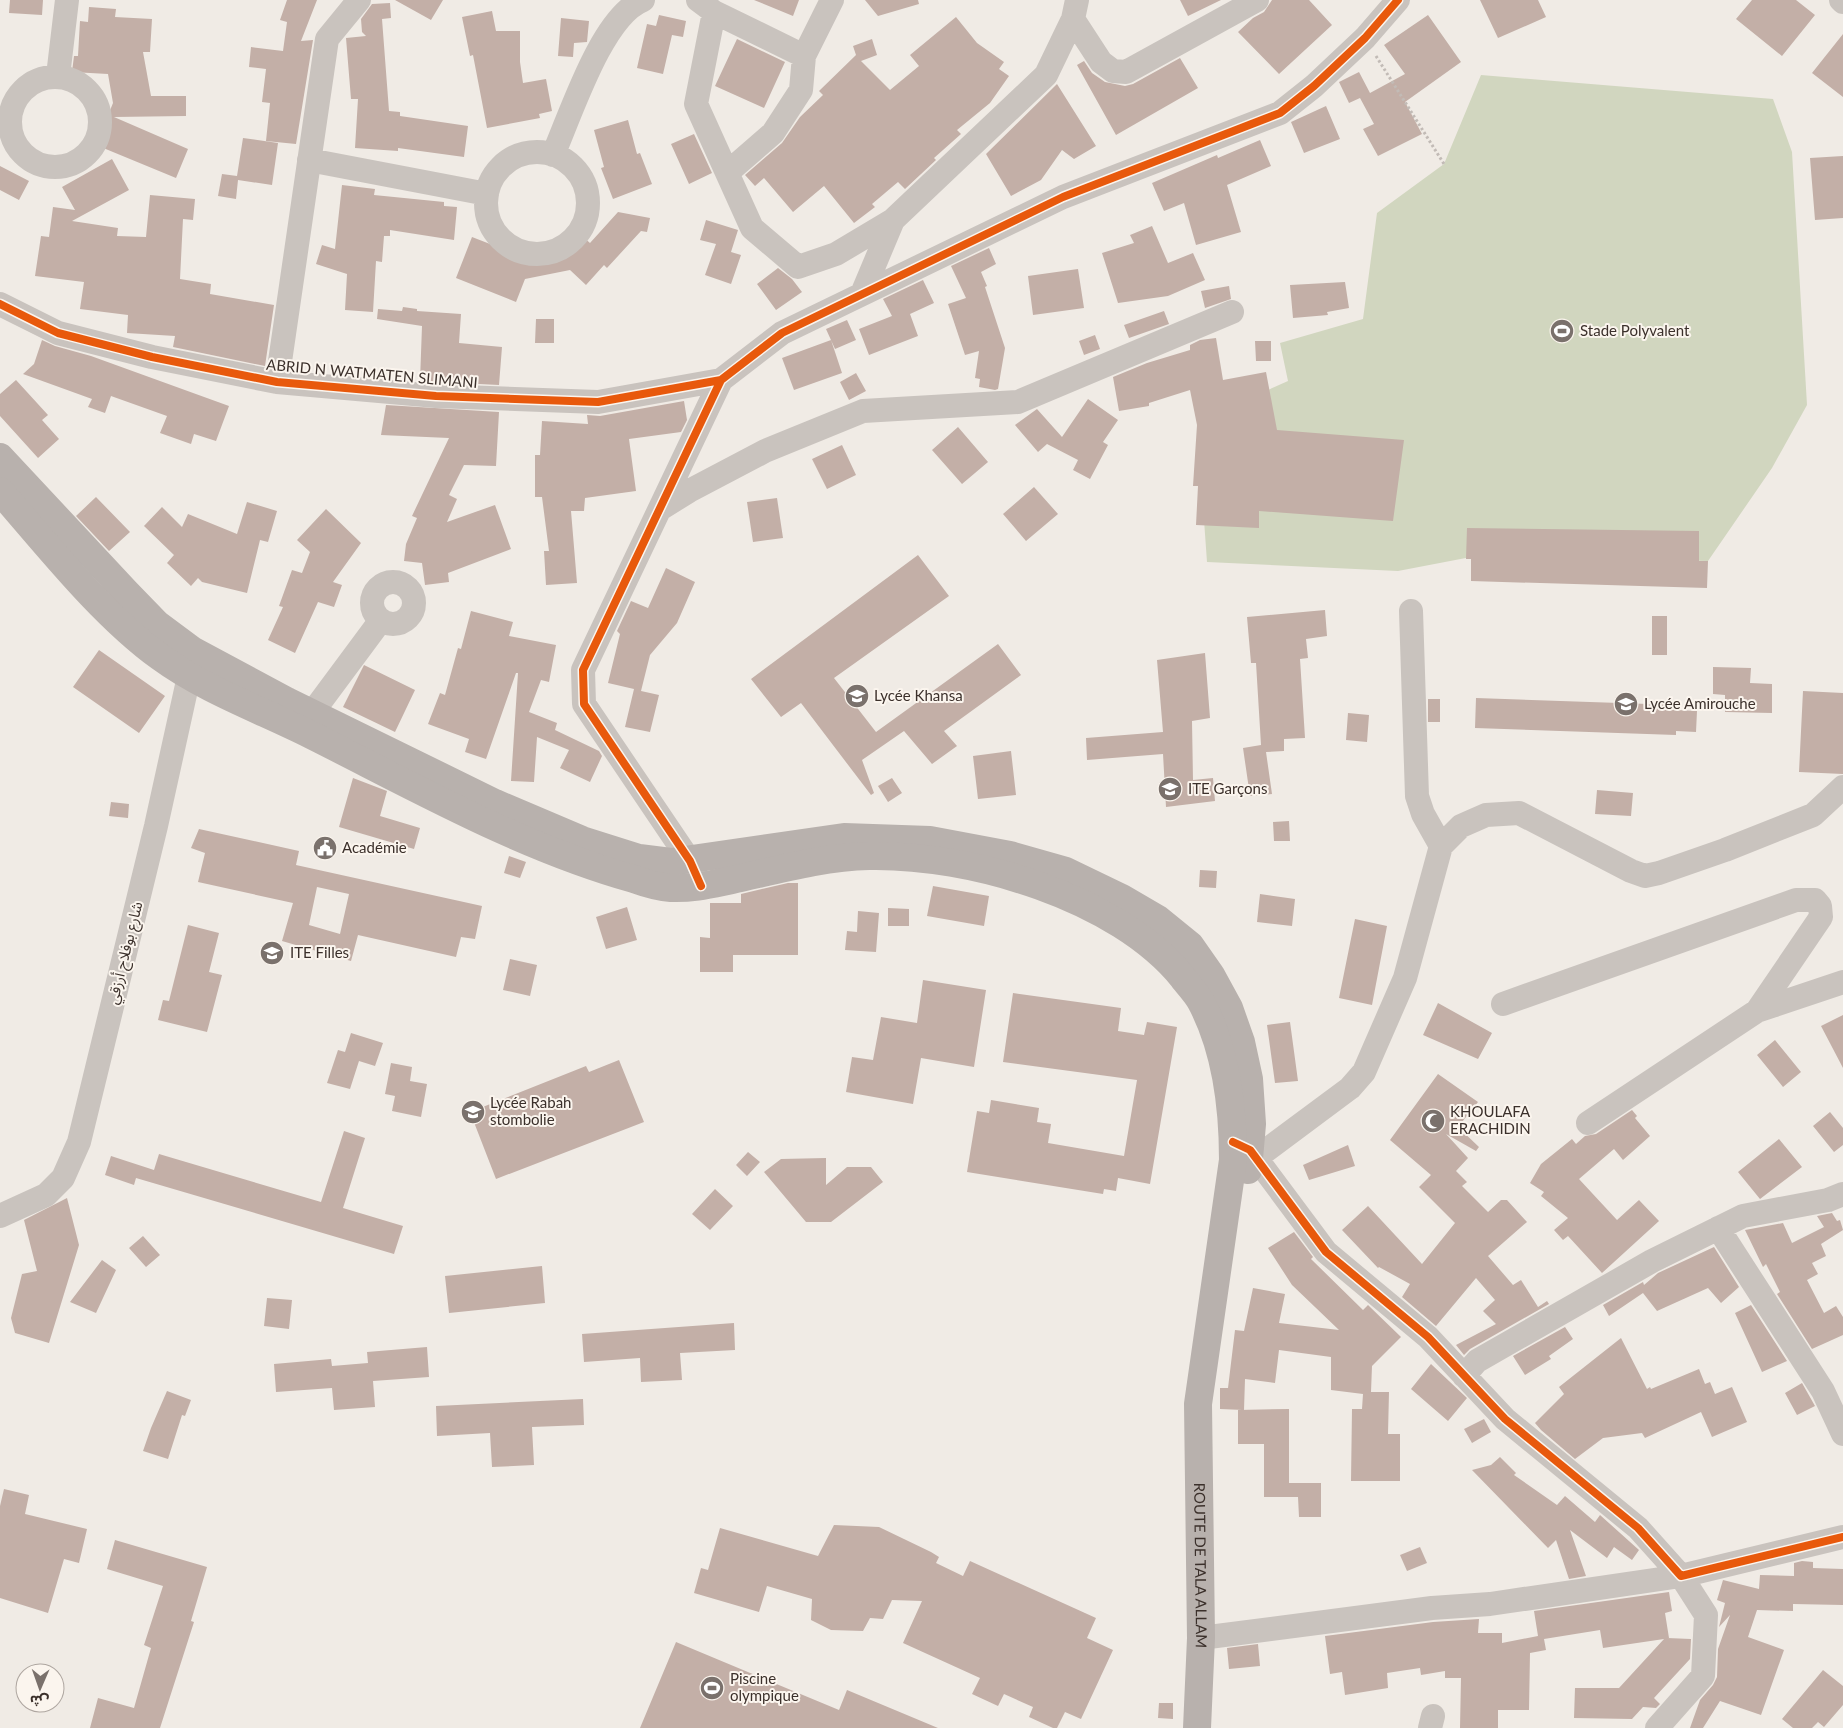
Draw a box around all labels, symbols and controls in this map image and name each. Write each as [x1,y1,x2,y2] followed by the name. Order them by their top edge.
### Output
[1549,318,1575,344] sports icon: Stade Polyvalent
[1580,321,1690,339] place label: Stade Polyvalent
[266,355,479,391] street label: ABRID N WATMATEN SLIMANI
[844,683,870,709] school or university icon: Lycée Khansa
[874,686,963,704] place label: Lycée Khansa
[1613,691,1639,717] school or university icon: Lycée Amirouche
[1644,694,1756,712] place label: Lycée Amirouche
[1157,776,1183,802] school or university icon: ITE Garçons
[1188,779,1267,797] place label: ITE Garçons
[312,835,338,861] public building icon: Académie
[342,838,407,856] place label: Académie
[103,899,149,1007] street label: شارع بوفلاح أرزقي
[259,940,285,966] school or university icon: ITE Filles
[290,943,349,961] place label: ITE Filles
[490,1093,572,1128] place label: Lycée Rabah stombolie
[460,1099,486,1125] school or university icon: Lycée Rabah stombolie
[1450,1102,1531,1137] place label: KHOULAFA ERACHIDIN
[1420,1108,1446,1134] mosque icon: KHOULAFA ERACHIDIN
[1191,1483,1211,1649] street label: ROUTE DE TALA ALLAM
[15,1663,65,1713] north arrow
[730,1669,799,1704] place label: Piscine olympique
[699,1675,725,1701] sports icon: Piscine olympique
[30,1693,49,1710] text: ش

